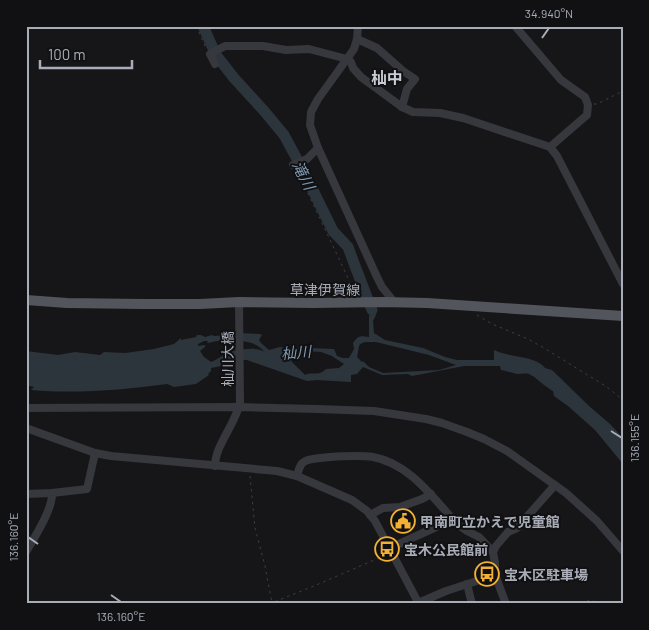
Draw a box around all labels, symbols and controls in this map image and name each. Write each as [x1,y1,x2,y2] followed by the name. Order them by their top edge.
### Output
[525,6,573,20] text: 34.940°N
[40,38,132,70] scale bar
[48,45,86,63] text: 100 m
[371,68,403,87] district label: 杣中
[289,158,320,194] water label: 滝川
[290,281,360,298] street label: 草津伊賀線
[219,331,236,387] street label: 杣川大橋
[280,342,314,362] water label: 杣川
[627,414,641,462] text: 136.155°E
[390,508,416,534] public building icon: 甲南町立かえで児童館
[6,513,20,561] text: 136.160°E
[420,513,560,530] place label: 甲南町立かえで児童館
[374,536,400,562] bus stop icon: 宝木公民館前
[404,541,488,558] place label: 宝木公民館前
[474,561,500,587] bus stop icon: 宝木区駐車場
[504,566,588,583] place label: 宝木区駐車場
[97,609,145,623] text: 136.160°E

